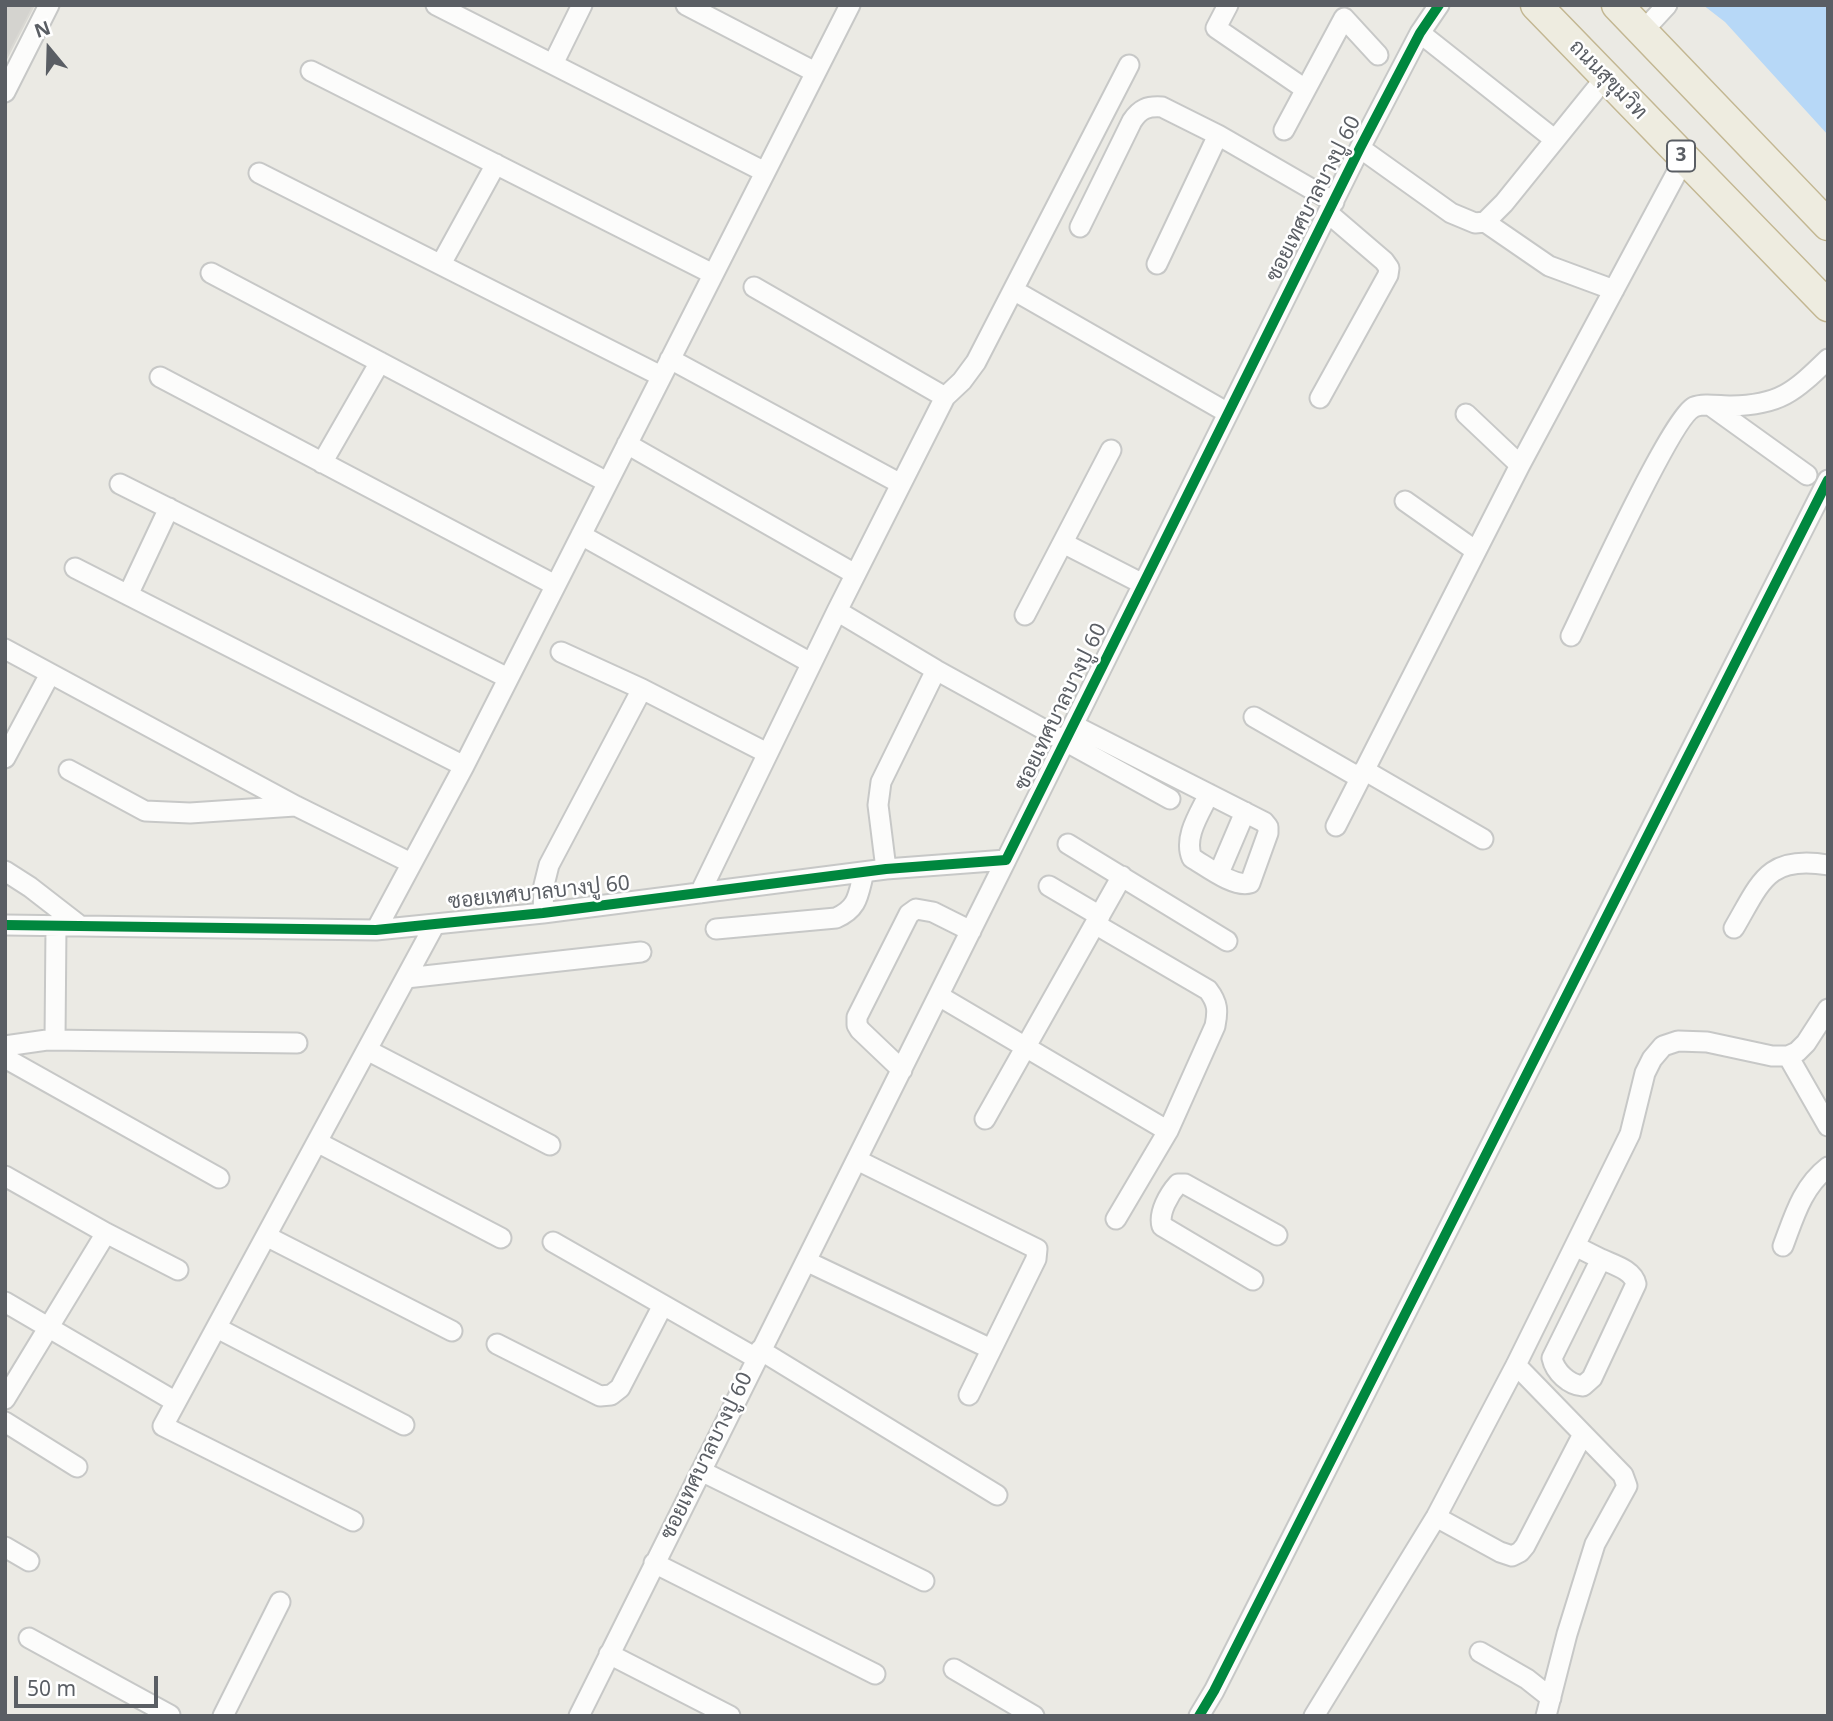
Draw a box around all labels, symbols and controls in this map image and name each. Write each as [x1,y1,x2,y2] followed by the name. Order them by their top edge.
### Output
[14,14,84,84] north arrow
[31,14,54,44] text: N
[1564,35,1652,125] street label: ถนนสุขุมวิท
[1261,112,1367,286] street label: ซอยเทศบาลบางปู 60
[1667,140,1695,172] road number: 3
[1010,619,1112,795] street label: ซอยเทศบาลบางปู 60
[447,871,631,915] street label: ซอยเทศบาลบางปู 60
[656,1368,758,1544] street label: ซอยเทศบาลบางปู 60
[18,1662,161,1706] scale bar
[27,1674,76,1702] text: 50 m

